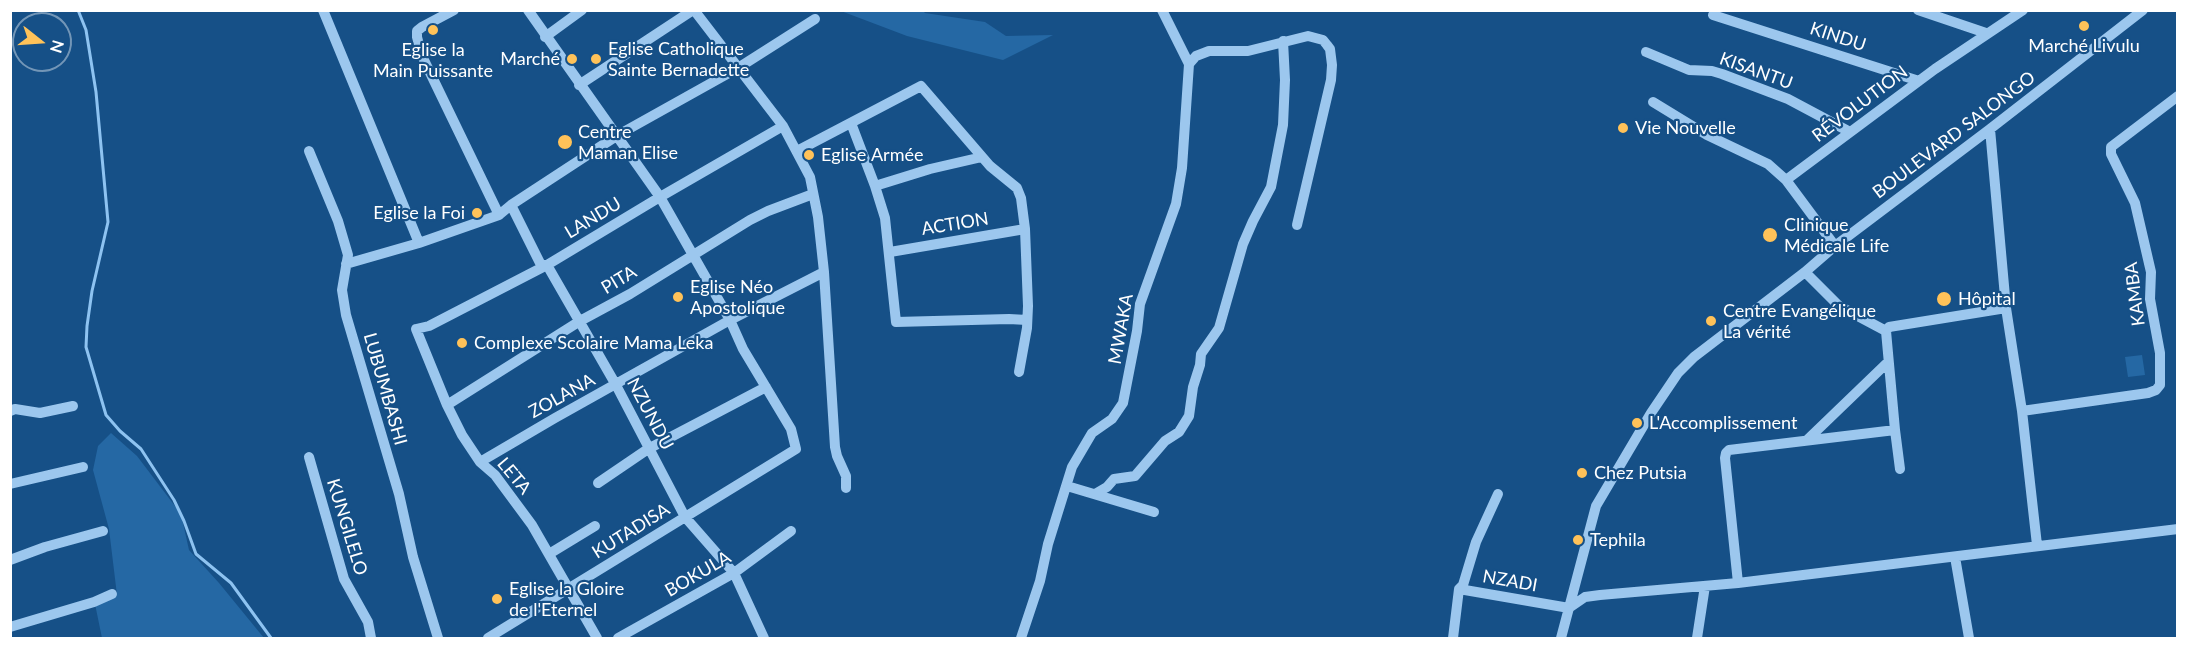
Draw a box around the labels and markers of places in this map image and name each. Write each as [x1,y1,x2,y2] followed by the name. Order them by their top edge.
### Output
[2077,19,2091,33] marker: Marché Livulu
[426,23,440,37] marker: Eglise la Main Puissante
[2028,35,2140,57] place label: Marché Livulu
[608,38,749,80] place label: Eglise Catholique Sainte Bernadette
[373,39,493,82] place label: Eglise la Main Puissante
[500,48,560,70] place label: Marché
[565,52,579,66] marker: Marché
[589,52,603,66] marker: Eglise Catholique Sainte Bernadette
[1635,117,1736,139] place label: Vie Nouvelle
[578,121,678,164] place label: Centre Maman Elise
[1616,121,1630,135] marker: Vie Nouvelle
[556,133,574,151] marker: Centre Maman Elise
[821,144,923,166] place label: Eglise Armée
[802,148,816,162] marker: Eglise Armée
[373,202,465,224] place label: Eglise la Foi
[470,206,484,220] marker: Eglise la Foi
[1784,214,1889,256] place label: Clinique Médicale Life
[1761,226,1779,244] marker: Clinique Médicale Life
[690,276,785,318] place label: Eglise Néo Apostolique
[1958,288,2016,310] place label: Hôpital
[671,290,685,304] marker: Eglise Néo Apostolique
[1935,290,1953,308] marker: Hôpital
[1723,300,1876,342] place label: Centre Evangélique La vérité
[1704,314,1718,328] marker: Centre Evangélique La vérité
[474,332,713,354] place label: Complexe Scolaire Mama Leka
[455,336,469,350] marker: Complexe Scolaire Mama Leka
[1649,412,1797,434] place label: L'Accomplissement
[1630,416,1644,430] marker: L'Accomplissement
[1594,462,1687,484] place label: Chez Putsia
[1575,466,1589,480] marker: Chez Putsia
[1590,529,1646,551] place label: Tephila
[1571,533,1585,547] marker: Tephila
[509,578,624,620] place label: Eglise la Gloire de l'Eternel
[490,592,504,606] marker: Eglise la Gloire de l'Eternel

